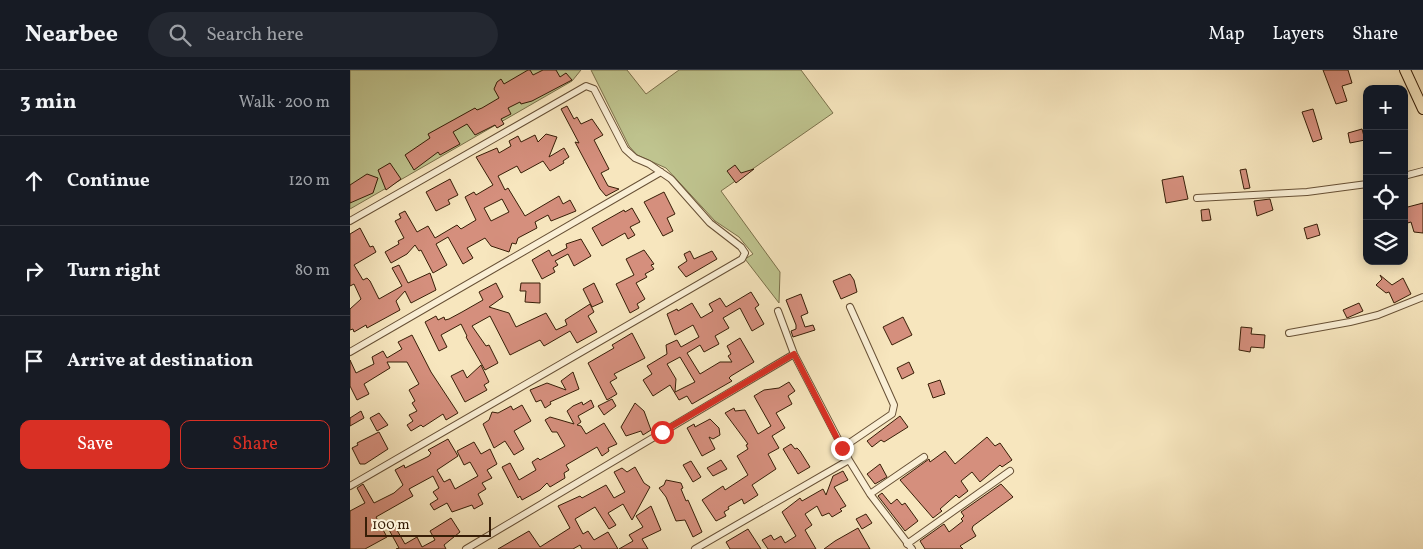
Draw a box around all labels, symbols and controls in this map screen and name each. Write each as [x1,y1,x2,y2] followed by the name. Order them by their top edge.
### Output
[148,12,498,57] search box
[25,18,118,52] text: Nearbee
[166,21,194,49] icon: search
[206,22,303,48] text: Search here
[1208,22,1244,47] text: Map
[1272,22,1324,47] text: Layers
[1352,22,1398,47] text: Share
[1363,85,1408,265] map controls
[1363,85,1408,130] button: +
[20,88,76,117] text: 3 min
[239,92,330,114] text: Walk · 200 m
[1363,130,1408,175] button: −
[20,167,48,195] icon: ahead
[67,168,150,194] text: Continue
[288,170,330,192] text: 120 m
[1363,175,1408,220] button: locate
[1363,220,1408,265] button: layers
[20,257,48,285] icon: right
[67,258,160,284] text: Turn right
[295,260,330,282] text: 80 m
[20,347,48,375] icon: arrive
[67,348,253,374] text: Arrive at destination
[20,420,170,469] button: Save
[180,420,330,469] button: Share
[651,421,674,444] route start
[831,437,854,460] route end
[365,514,491,537] scale bar
[372,516,410,535] text: 100 m

